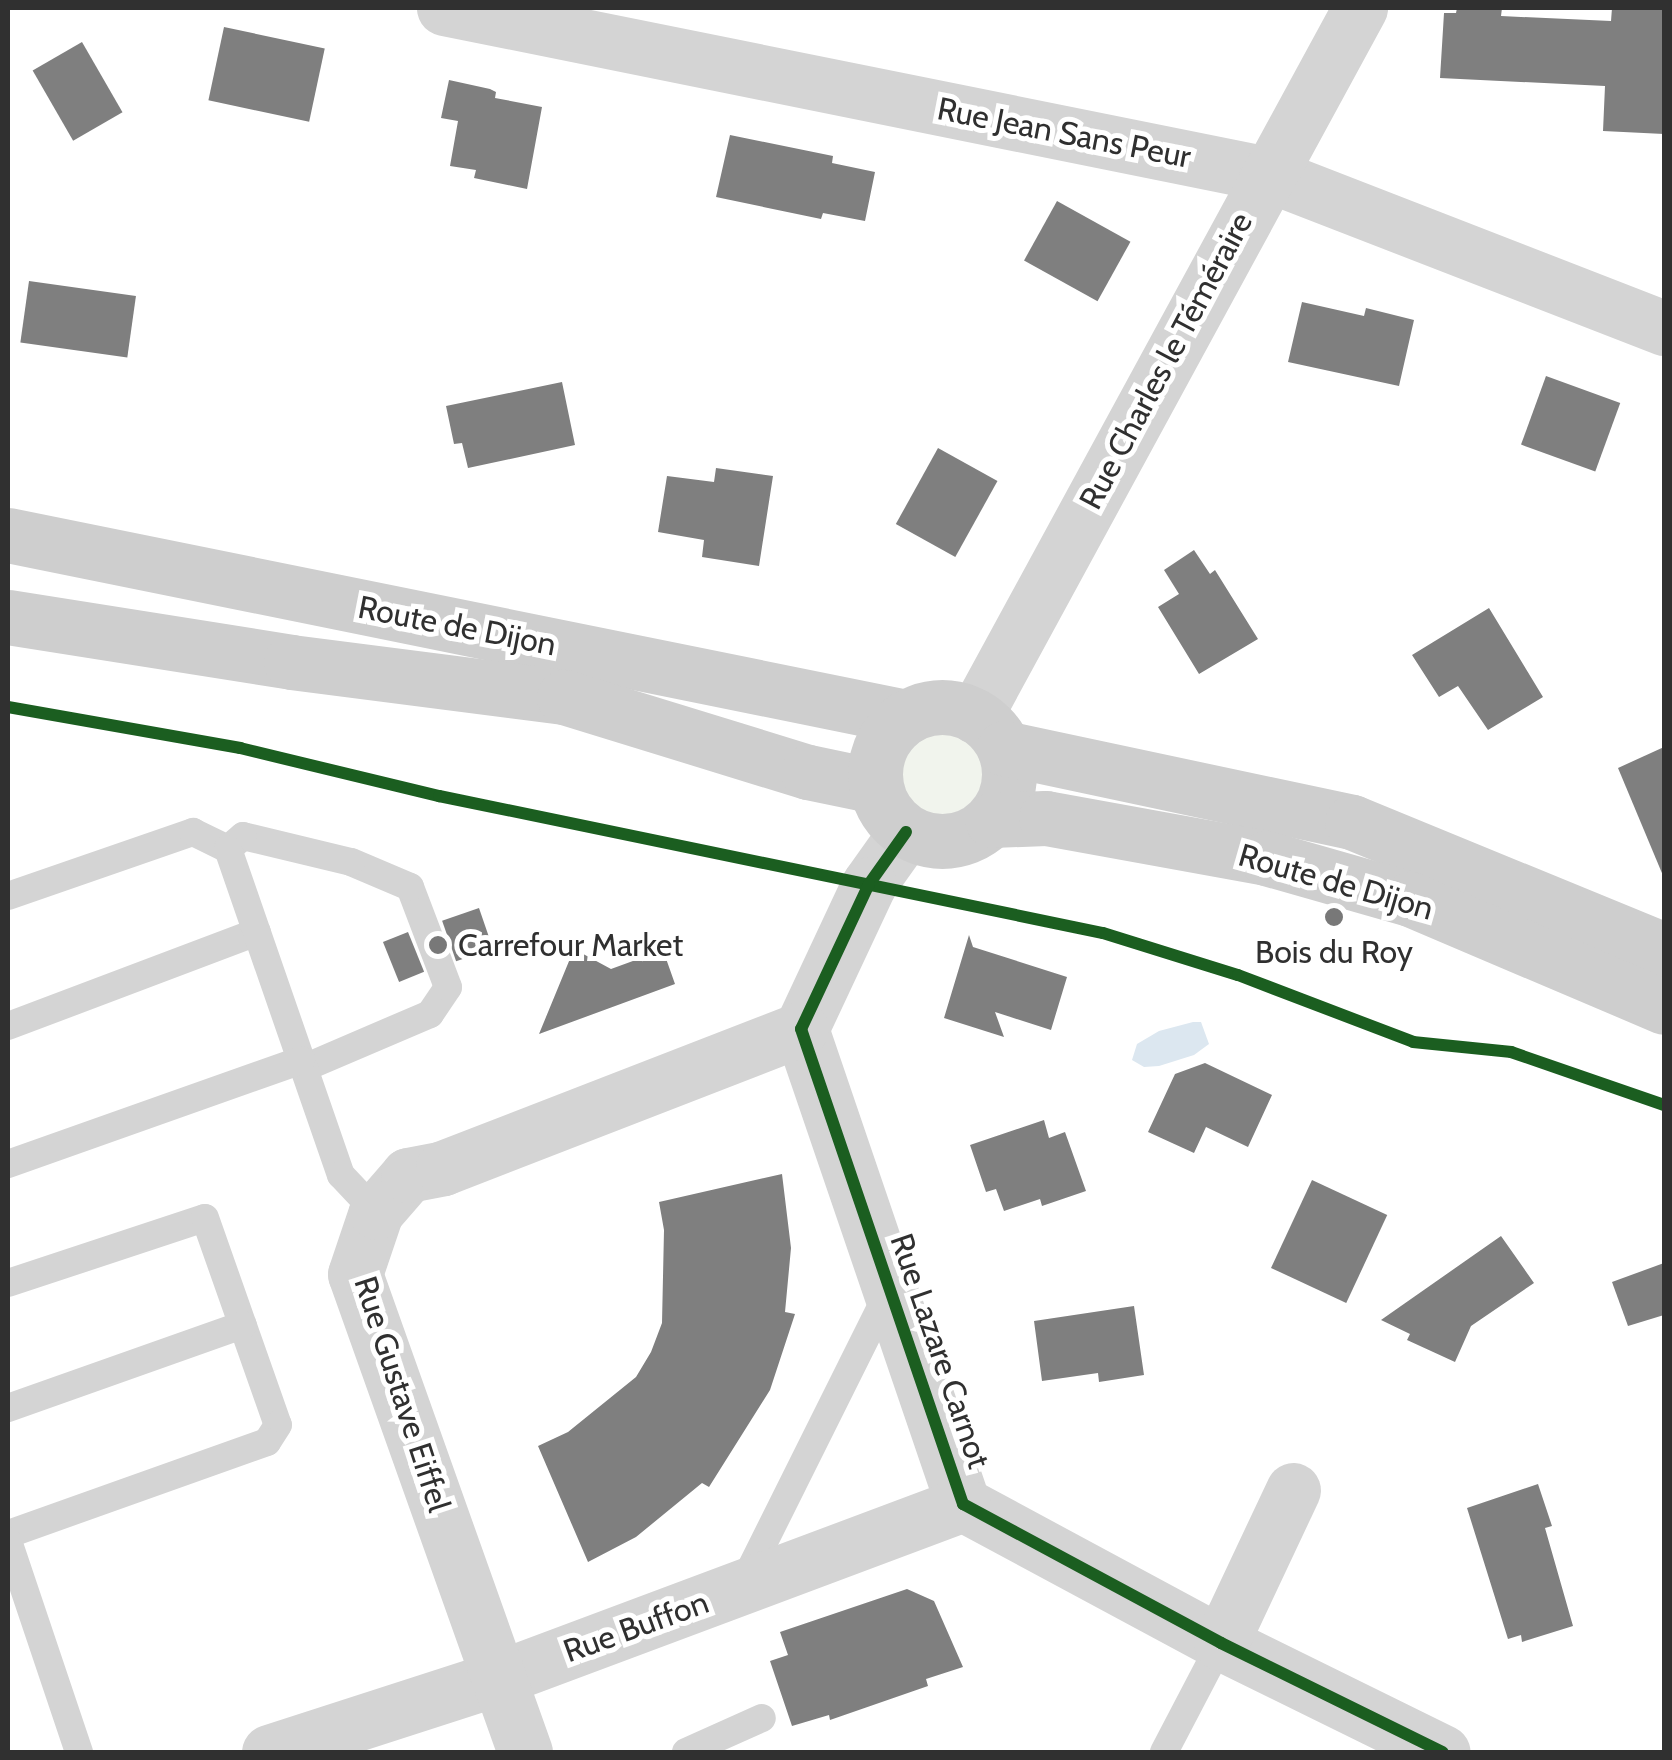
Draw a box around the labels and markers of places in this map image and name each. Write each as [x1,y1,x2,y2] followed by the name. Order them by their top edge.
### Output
[1323,906,1345,928] marker: Bois du Roy
[458,926,683,964] place label: Carrefour Market
[1255,933,1413,971] place label: Bois du Roy
[427,934,449,956] marker: Carrefour Market

